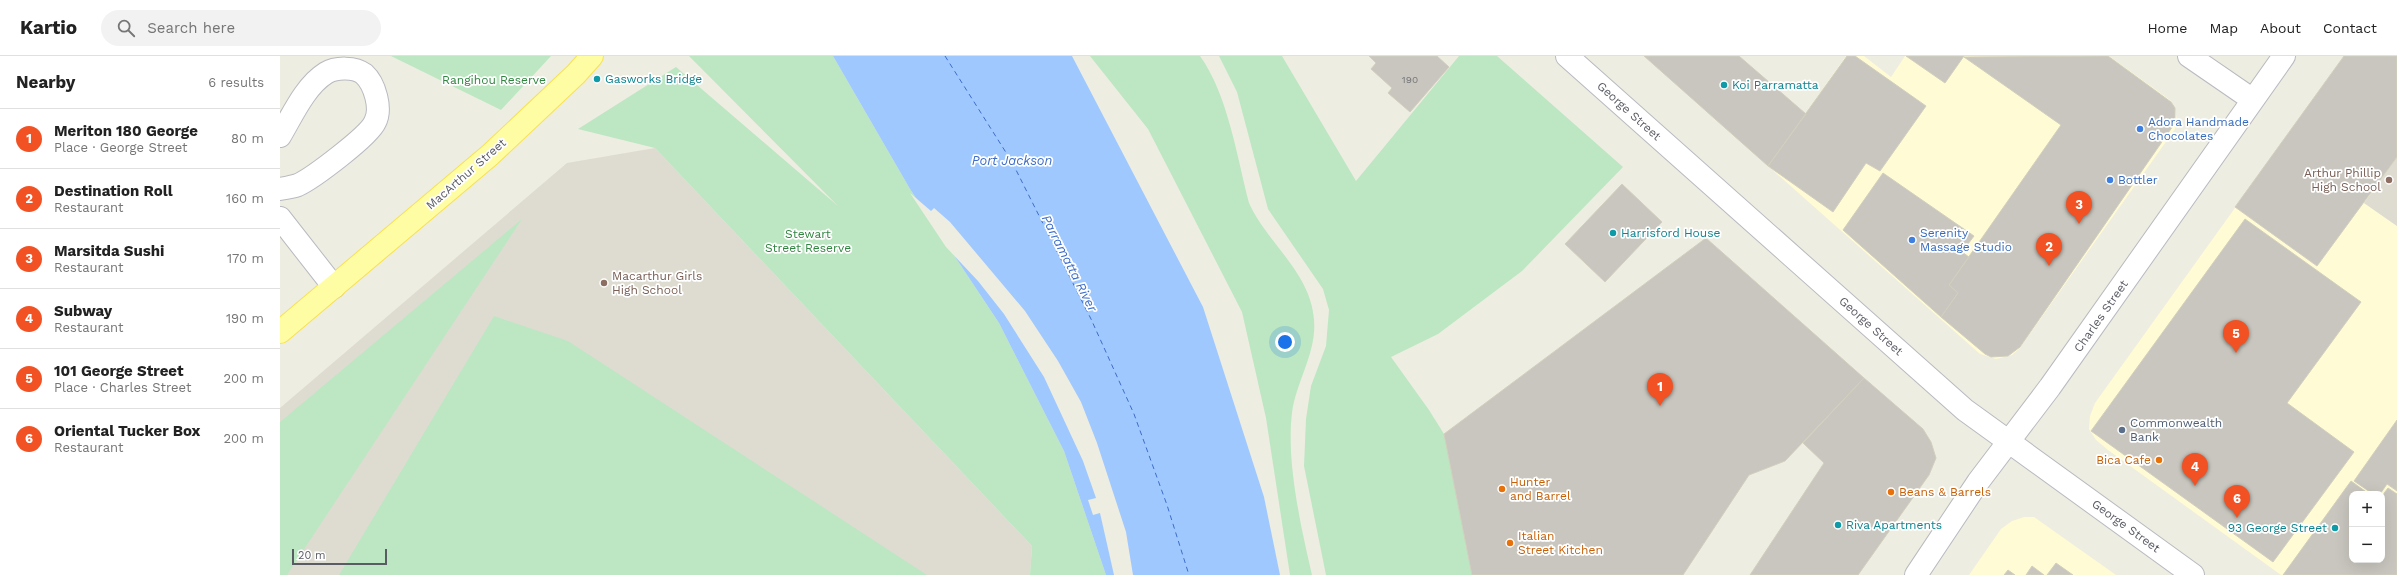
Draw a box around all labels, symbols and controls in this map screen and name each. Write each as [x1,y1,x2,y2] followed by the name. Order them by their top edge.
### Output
[101,10,381,46] search box
[20,16,77,39] text: Kartio
[115,17,137,39] icon: search
[147,19,235,37] text: Search here
[2147,20,2187,36] text: Home
[2209,20,2238,36] text: Map
[2260,20,2301,36] text: About
[2323,20,2377,36] text: Contact
[16,72,75,92] text: Nearby
[605,72,702,86] place label: Gasworks Bridge
[442,73,546,87] park label: Rangihou Reserve
[592,74,602,84] marker: Gasworks Bridge
[1402,74,1418,85] house number: 190
[208,75,264,90] text: 6 results
[1732,78,1819,92] place label: Koi Parramatta
[1594,79,1664,143] street label: George Street
[1719,80,1729,90] marker: Koi Parramatta
[2148,115,2249,143] place label: Adora Handmade Chocolates
[54,122,198,140] text: Meriton 180 George
[2135,124,2145,134] marker: Adora Handmade Chocolates
[26,131,32,146] text: 1
[231,131,264,146] text: 80 m
[423,136,509,212] street label: MacArthur Street
[54,140,188,155] text: Place · George Street
[972,153,1052,168] water label: Port Jackson
[2304,166,2381,194] place label: Arthur Phillip High School
[2118,173,2158,187] place label: Bottler
[2105,175,2115,185] marker: Bottler
[2384,175,2394,185] marker: Arthur Phillip High School
[54,182,173,200] text: Destination Roll
[25,191,33,206] text: 2
[226,191,264,206] text: 160 m
[2066,191,2092,224] pin: 3
[54,200,124,215] text: Restaurant
[1039,212,1101,315] water label: Parramatta River
[1621,226,1721,240] place label: Harrisford House
[1920,226,2012,254] place label: Serenity Massage Studio
[765,227,851,255] park label: Stewart Street Reserve
[1608,228,1618,238] marker: Harrisford House
[2036,233,2062,266] pin: 2
[1907,235,1917,245] marker: Serenity Massage Studio
[54,242,164,260] text: Marsitda Sushi
[25,251,33,266] text: 3
[227,251,264,266] text: 170 m
[54,260,124,275] text: Restaurant
[612,269,702,297] place label: Macarthur Girls High School
[2071,277,2131,355] street label: Charles Street
[599,278,609,288] marker: Macarthur Girls High School
[1836,294,1906,358] street label: George Street
[54,302,112,320] text: Subway
[25,311,33,326] text: 4
[226,311,264,326] text: 190 m
[54,320,124,335] text: Restaurant
[2223,320,2249,353] pin: 5
[1275,332,1295,352] your location
[54,362,184,380] text: 101 George Street
[25,371,33,386] text: 5
[223,371,264,386] text: 200 m
[1647,373,1673,406] pin: 1
[54,380,191,395] text: Place · Charles Street
[2130,416,2222,444] place label: Commonwealth Bank
[54,422,200,440] text: Oriental Tucker Box
[2117,425,2127,435] marker: Commonwealth Bank
[25,431,33,446] text: 6
[223,431,264,446] text: 200 m
[54,440,124,455] text: Restaurant
[2096,453,2151,467] place label: Bica Cafe
[2182,453,2208,486] pin: 4
[2154,455,2164,465] marker: Bica Cafe
[1510,475,1571,503] place label: Hunter and Barrel
[1497,484,1507,494] marker: Hunter and Barrel
[1899,485,1991,499] place label: Beans & Barrels
[2224,485,2250,518] pin: 6
[1886,487,1896,497] marker: Beans & Barrels
[2349,491,2385,563] map controls
[2349,491,2385,527] button: +
[2089,497,2163,555] street label: George Street
[1846,518,1942,532] place label: Riva Apartments
[1833,520,1843,530] marker: Riva Apartments
[2228,521,2327,535] place label: 93 George Street
[2330,523,2340,533] marker: 93 George Street
[2349,527,2385,563] button: −
[1518,529,1603,557] place label: Italian Street Kitchen
[1505,538,1515,548] marker: Italian Street Kitchen
[292,547,387,566] scale bar
[298,549,326,562] text: 20 m

